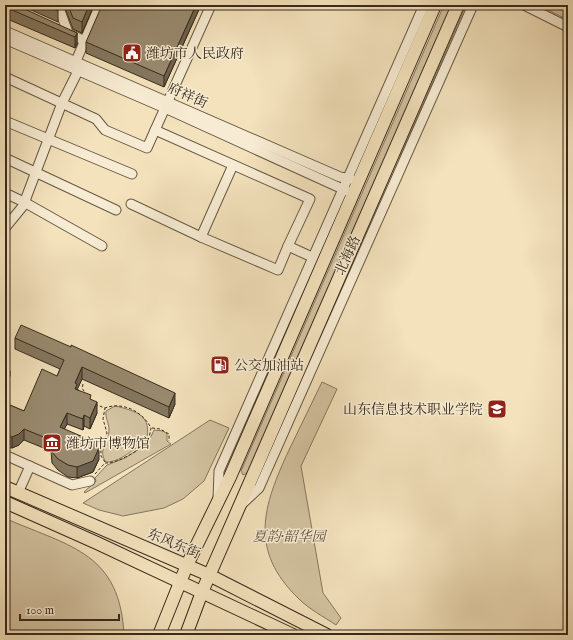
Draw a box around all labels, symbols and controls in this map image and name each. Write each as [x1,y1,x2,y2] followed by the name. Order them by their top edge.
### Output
[121,42,143,64] public building icon: 潍坊市人民政府
[146,45,244,63] place label: 潍坊市人民政府
[165,79,210,113] street label: 府祥街
[331,233,365,278] street label: 北海路
[209,354,231,376] fuel station icon: 公交加油站
[234,357,304,375] place label: 公交加油站
[486,398,508,420] school or university icon: 山东信息技术职业学院
[343,401,483,419] place label: 山东信息技术职业学院
[41,432,63,454] museum icon: 潍坊市博物馆
[66,435,150,453] place label: 潍坊市博物馆
[144,525,203,563] street label: 东风东街
[252,528,328,546] park label: 夏韵·韶华园
[20,596,119,622] scale bar
[26,603,54,618] text: 100 m

